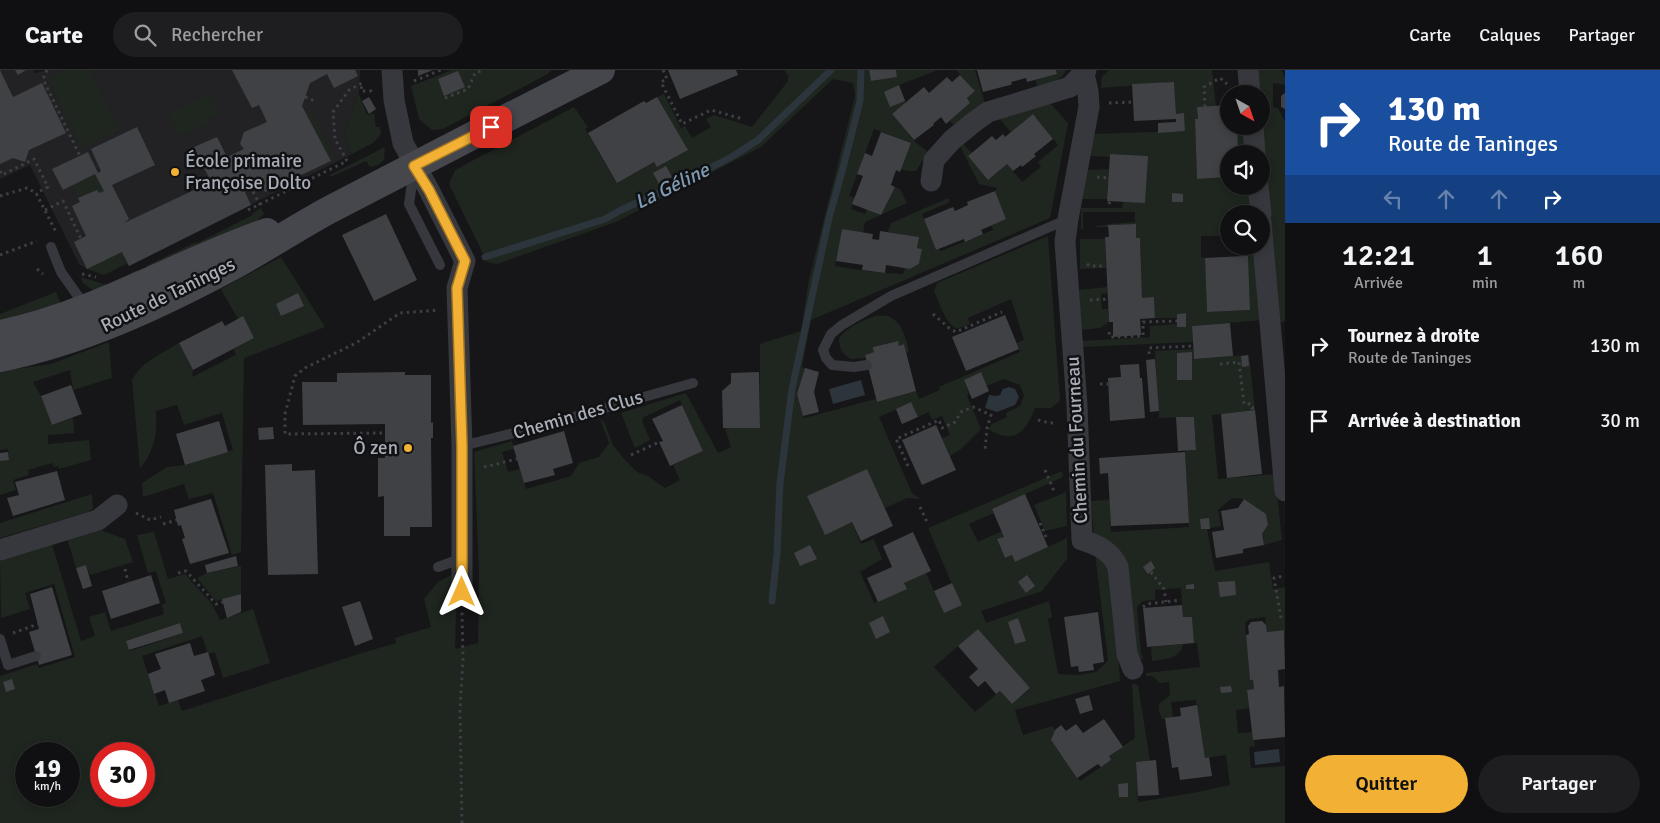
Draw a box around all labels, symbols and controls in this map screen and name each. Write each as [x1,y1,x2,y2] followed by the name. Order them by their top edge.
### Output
[113,12,463,57] search box
[25,20,83,50] text: Carte
[131,21,159,49] icon: search
[171,23,263,47] text: Rechercher
[1409,24,1451,46] text: Carte
[1479,24,1541,46] text: Calques
[1569,24,1635,46] text: Partager
[1220,85,1270,135] north arrow
[1220,85,1270,255] map controls
[1388,87,1481,130] text: 130 m
[1305,90,1370,155] icon: right
[470,106,512,148] pin
[477,113,505,141] icon: arrive
[1388,130,1558,157] text: Route de Taninges
[1220,145,1270,195] button: sound
[185,149,311,195] place label: École primaire Françoise Dolto
[631,157,714,215] water label: La Géline
[169,166,181,178] marker: École primaire Françoise Dolto
[1379,185,1407,213] icon: left
[1432,185,1460,213] icon: ahead
[1485,185,1513,213] icon: ahead
[1538,185,1566,213] icon: right
[1220,205,1270,255] button: search
[1342,237,1415,274] text: 12:21
[1477,237,1493,274] text: 1
[1555,237,1603,274] text: 160
[97,252,239,338] street label: Route de Taninges
[1354,273,1403,293] text: Arrivée
[1472,273,1498,293] text: min
[1572,273,1585,293] text: m
[1348,324,1480,348] text: Tournez à droite
[1305,332,1333,360] icon: right
[1590,334,1640,358] text: 130 m
[1348,348,1472,368] text: Route de Taninges
[1061,356,1093,524] street label: Chemin du Fourneau
[510,385,646,445] street label: Chemin des Clus
[1305,407,1333,435] icon: arrive
[1348,409,1521,433] text: Arrivée à destination
[1600,409,1640,433] text: 30 m
[353,436,398,460] place label: Ô zen
[402,442,414,454] marker: Ô zen
[435,565,487,617] position arrow
[90,742,155,807] speed limit sign: 30
[34,753,61,784] text: 19
[1305,755,1468,813] button: Quitter
[1478,755,1640,813] button: Partager
[34,779,61,794] text: km/h

